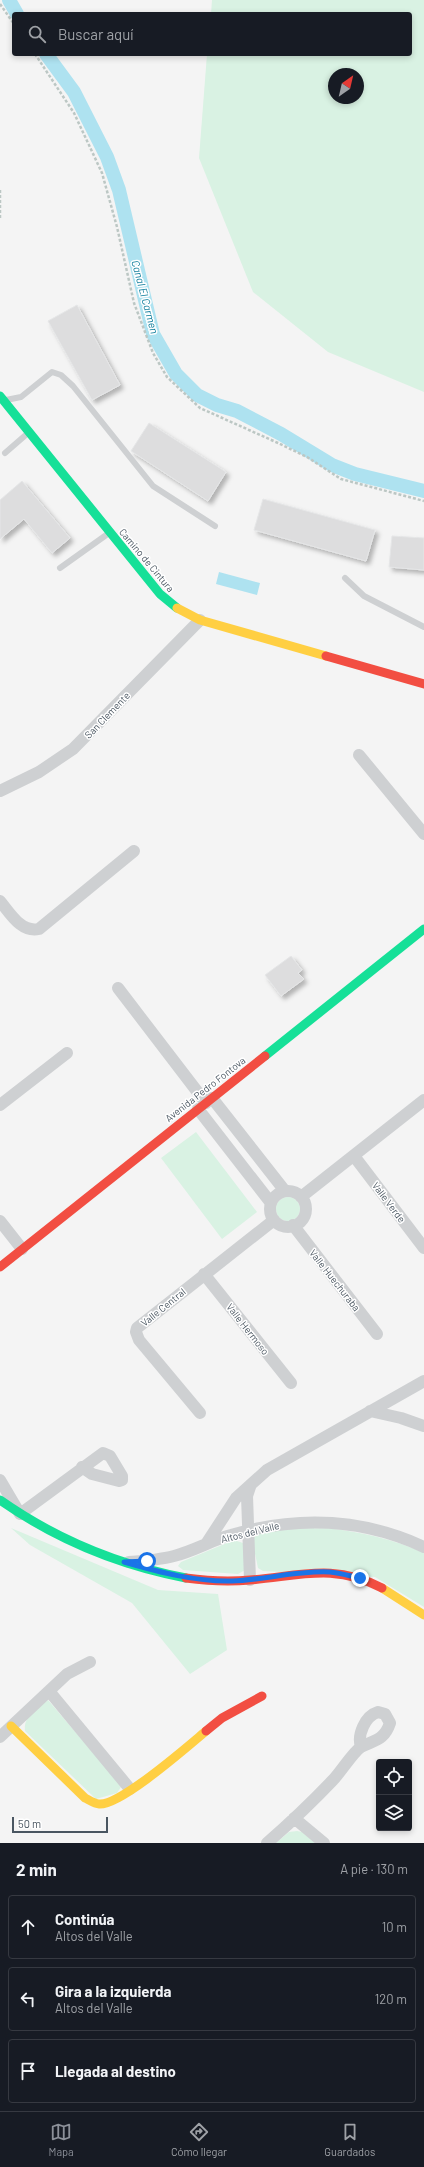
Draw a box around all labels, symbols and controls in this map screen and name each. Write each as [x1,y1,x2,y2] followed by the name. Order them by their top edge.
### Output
[12,12,412,56] search box
[26,23,48,45] icon: search
[58,25,134,43] text: Buscar aquí
[328,68,364,104] north arrow
[129,259,162,335] water label: Canal El Carmen
[117,526,177,594] street label: Camino de Cintura
[82,689,132,741] street label: San Clemente
[163,1054,247,1124] street label: Avenida Pedro Fontova
[370,1179,408,1225] street label: Valle Verde
[307,1247,363,1313] street label: Valle Huechuraba
[138,1285,188,1329] street label: Valle Central
[224,1301,272,1357] street label: Valle Hermoso
[220,1519,280,1545] street label: Altos del Valle
[138,1552,156,1570] route start
[351,1569,369,1587] route end
[376,1759,412,1831] map controls
[376,1759,412,1795] button: locate
[376,1795,412,1831] button: layers
[12,1815,108,1834] scale bar
[18,1817,41,1830] text: 50 m
[16,1859,57,1879] text: 2 min
[340,1861,408,1877] text: A pie · 130 m
[55,1910,115,1928] text: Continúa
[17,1916,39,1938] icon: ahead
[382,1919,407,1935] text: 10 m
[55,1928,133,1944] text: Altos del Valle
[55,1982,171,2000] text: Gira a la izquierda
[17,1988,39,2010] icon: left
[375,1991,407,2007] text: 120 m
[55,2000,133,2016] text: Altos del Valle
[17,2060,39,2082] icon: arrive
[55,2062,176,2080] text: Llegada al destino
[49,2121,74,2158] tab: Mapa
[171,2121,227,2158] tab: Cómo llegar
[324,2121,375,2158] tab: Guardados

